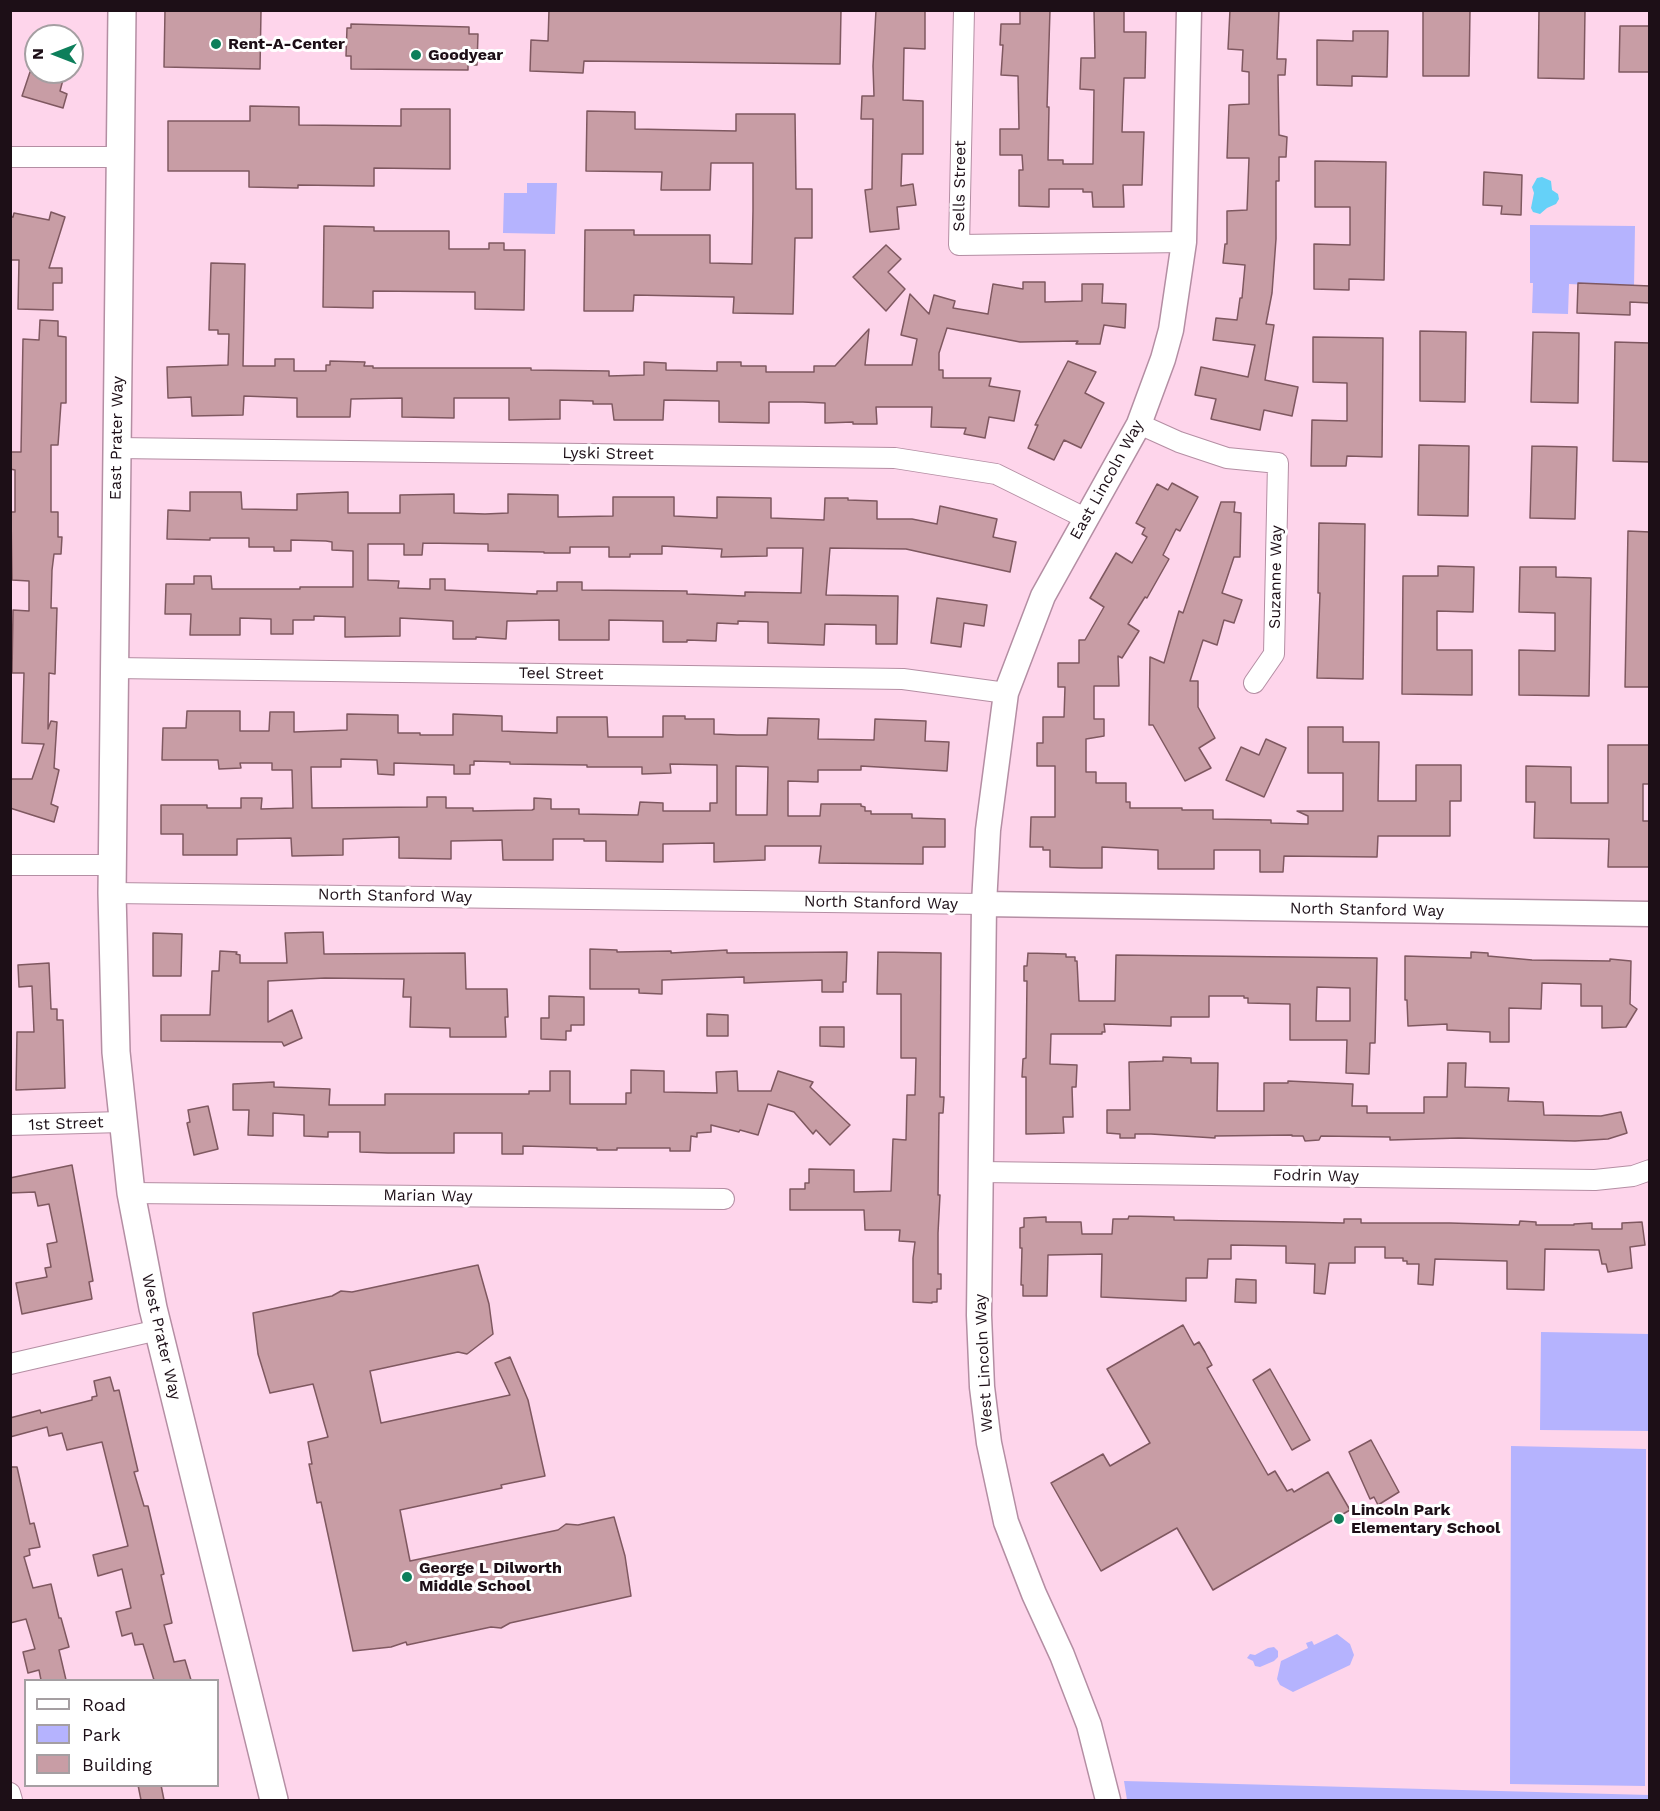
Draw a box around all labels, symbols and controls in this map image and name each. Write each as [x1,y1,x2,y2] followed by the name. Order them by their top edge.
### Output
[24,24,84,84] north arrow
[228,34,345,54] place label: Rent-A-Center
[209,37,223,51] marker: Rent-A-Center
[428,45,503,65] place label: Goodyear
[28,48,47,60] text: N
[409,48,423,62] marker: Goodyear
[950,140,970,232] street label: Sells Street
[106,376,128,500] street label: East Prater Way
[1066,417,1148,543] street label: East Lincoln Way
[562,444,654,464] street label: Lyski Street
[1265,525,1287,629] street label: Suzanne Way
[518,664,604,684] street label: Teel Street
[318,885,472,907] street label: North Stanford Way
[804,892,958,914] street label: North Stanford Way
[1290,899,1444,921] street label: North Stanford Way
[28,1113,104,1135] street label: 1st Street
[1273,1166,1359,1186] street label: Fodrin Way
[383,1186,473,1206] street label: Marian Way
[137,1272,185,1402] street label: West Prater Way
[971,1293,997,1433] street label: West Lincoln Way
[1351,1500,1500,1538] place label: Lincoln Park Elementary School
[1332,1512,1346,1526] marker: Lincoln Park Elementary School
[419,1558,562,1596] place label: George L Dilworth Middle School
[400,1570,414,1584] marker: George L Dilworth Middle School
[24,1679,219,1787] legend
[82,1694,126,1715] text: Road
[82,1724,121,1745] text: Park
[82,1754,152,1775] text: Building

